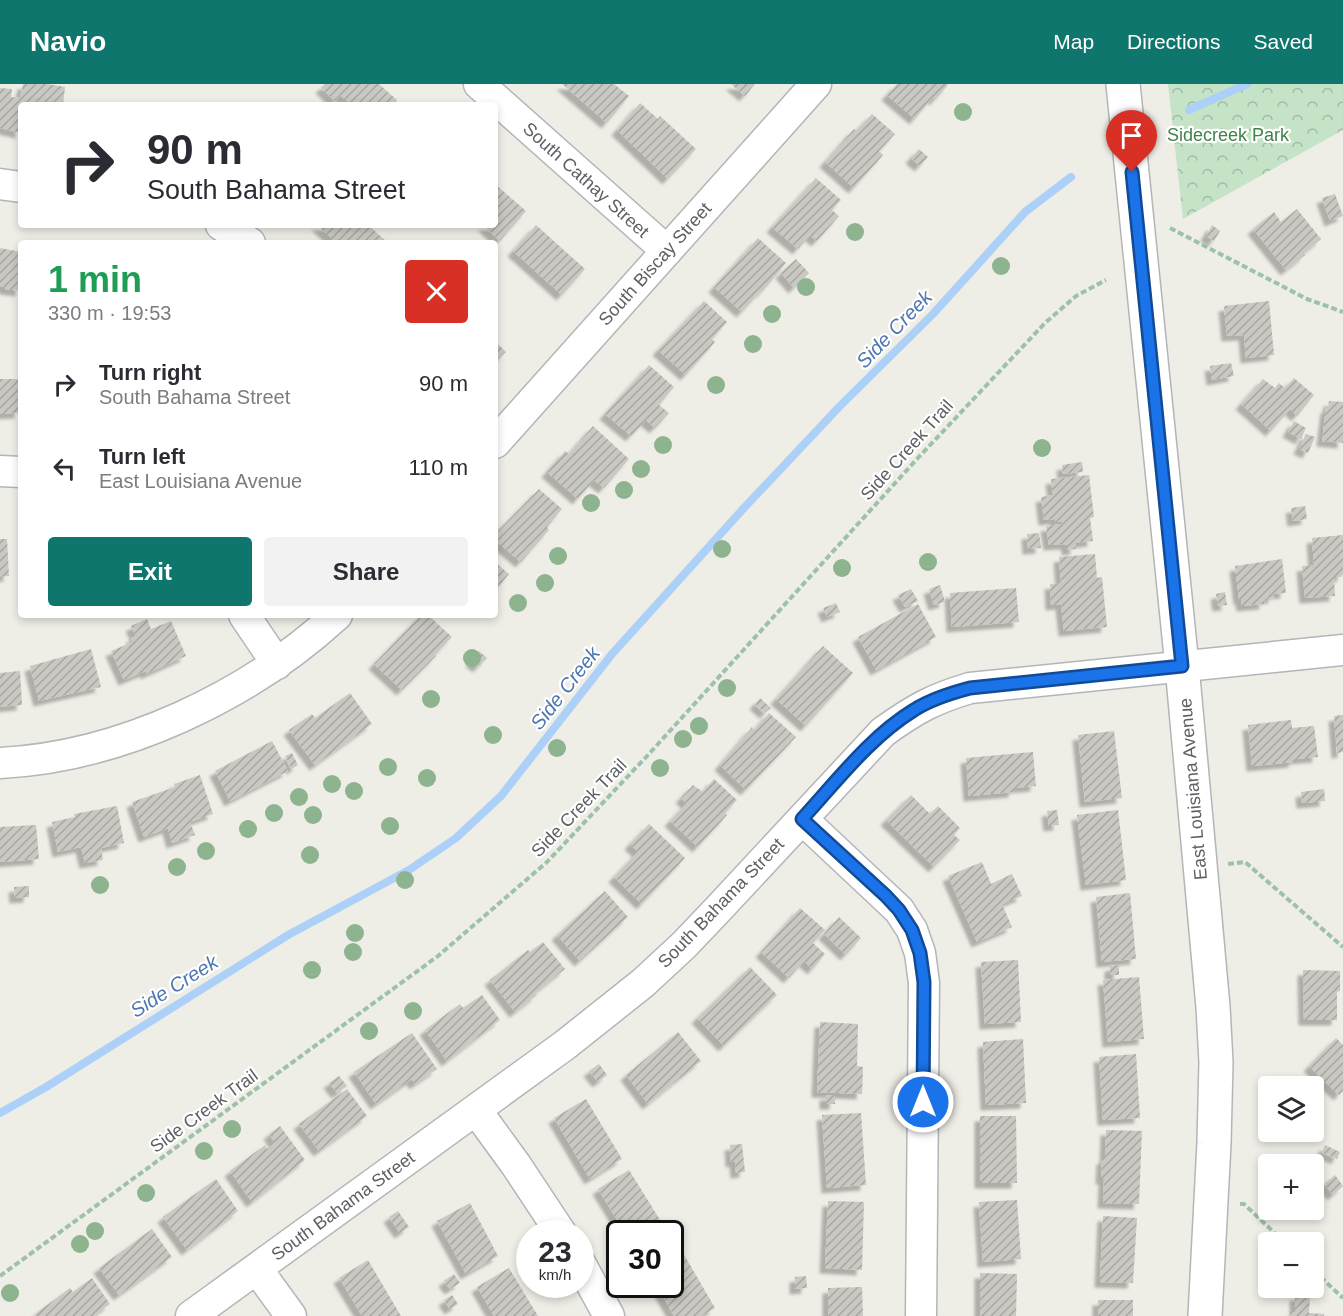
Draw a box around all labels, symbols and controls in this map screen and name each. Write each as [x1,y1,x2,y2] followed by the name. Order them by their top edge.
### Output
[30,26,106,57] text: Navio
[1053,30,1094,53] text: Map
[1127,30,1220,53] text: Directions
[1253,30,1313,53] text: Saved
[1106,110,1157,172] pin
[519,118,653,242] street label: South Cathay Street
[1115,119,1148,152] icon: arrive
[1167,125,1290,145] park label: Sidecreek Park
[48,126,126,204] icon: right
[147,126,243,173] text: 90 m
[147,175,405,205] text: South Bahama Street
[595,199,715,329] street label: South Biscay Street
[48,259,142,300] text: 1 min
[405,260,468,323] button: close
[852,285,937,372] water label: Side Creek
[48,302,171,324] text: 330 m · 19:53
[99,360,201,385] text: Turn right
[48,368,81,401] icon: right
[419,371,468,396] text: 90 m
[99,386,290,408] text: South Bahama Street
[857,396,957,504] street label: Side Creek Trail
[99,444,185,469] text: Turn left
[48,452,81,485] icon: left
[408,455,468,480] text: 110 m
[99,470,302,492] text: East Louisiana Avenue
[48,537,252,606] button: Exit
[264,537,468,606] button: Share
[526,641,605,734] water label: Side Creek
[1175,697,1211,881] street label: East Louisiana Avenue
[527,755,631,861] street label: Side Creek Trail
[654,834,788,972] street label: South Bahama Street
[126,950,223,1022] water label: Side Creek
[146,1065,262,1157] street label: Side Creek Trail
[891,1070,955,1134] position arrow
[1258,1076,1324,1298] map controls
[1258,1076,1324,1142] button: layers
[268,1147,418,1265] street label: South Bahama Street
[1258,1154,1324,1220] button: +
[606,1220,684,1298] speed limit sign: 30
[1258,1232,1324,1298] button: −
[538,1235,572,1268] text: 23
[539,1266,571,1283] text: km/h

